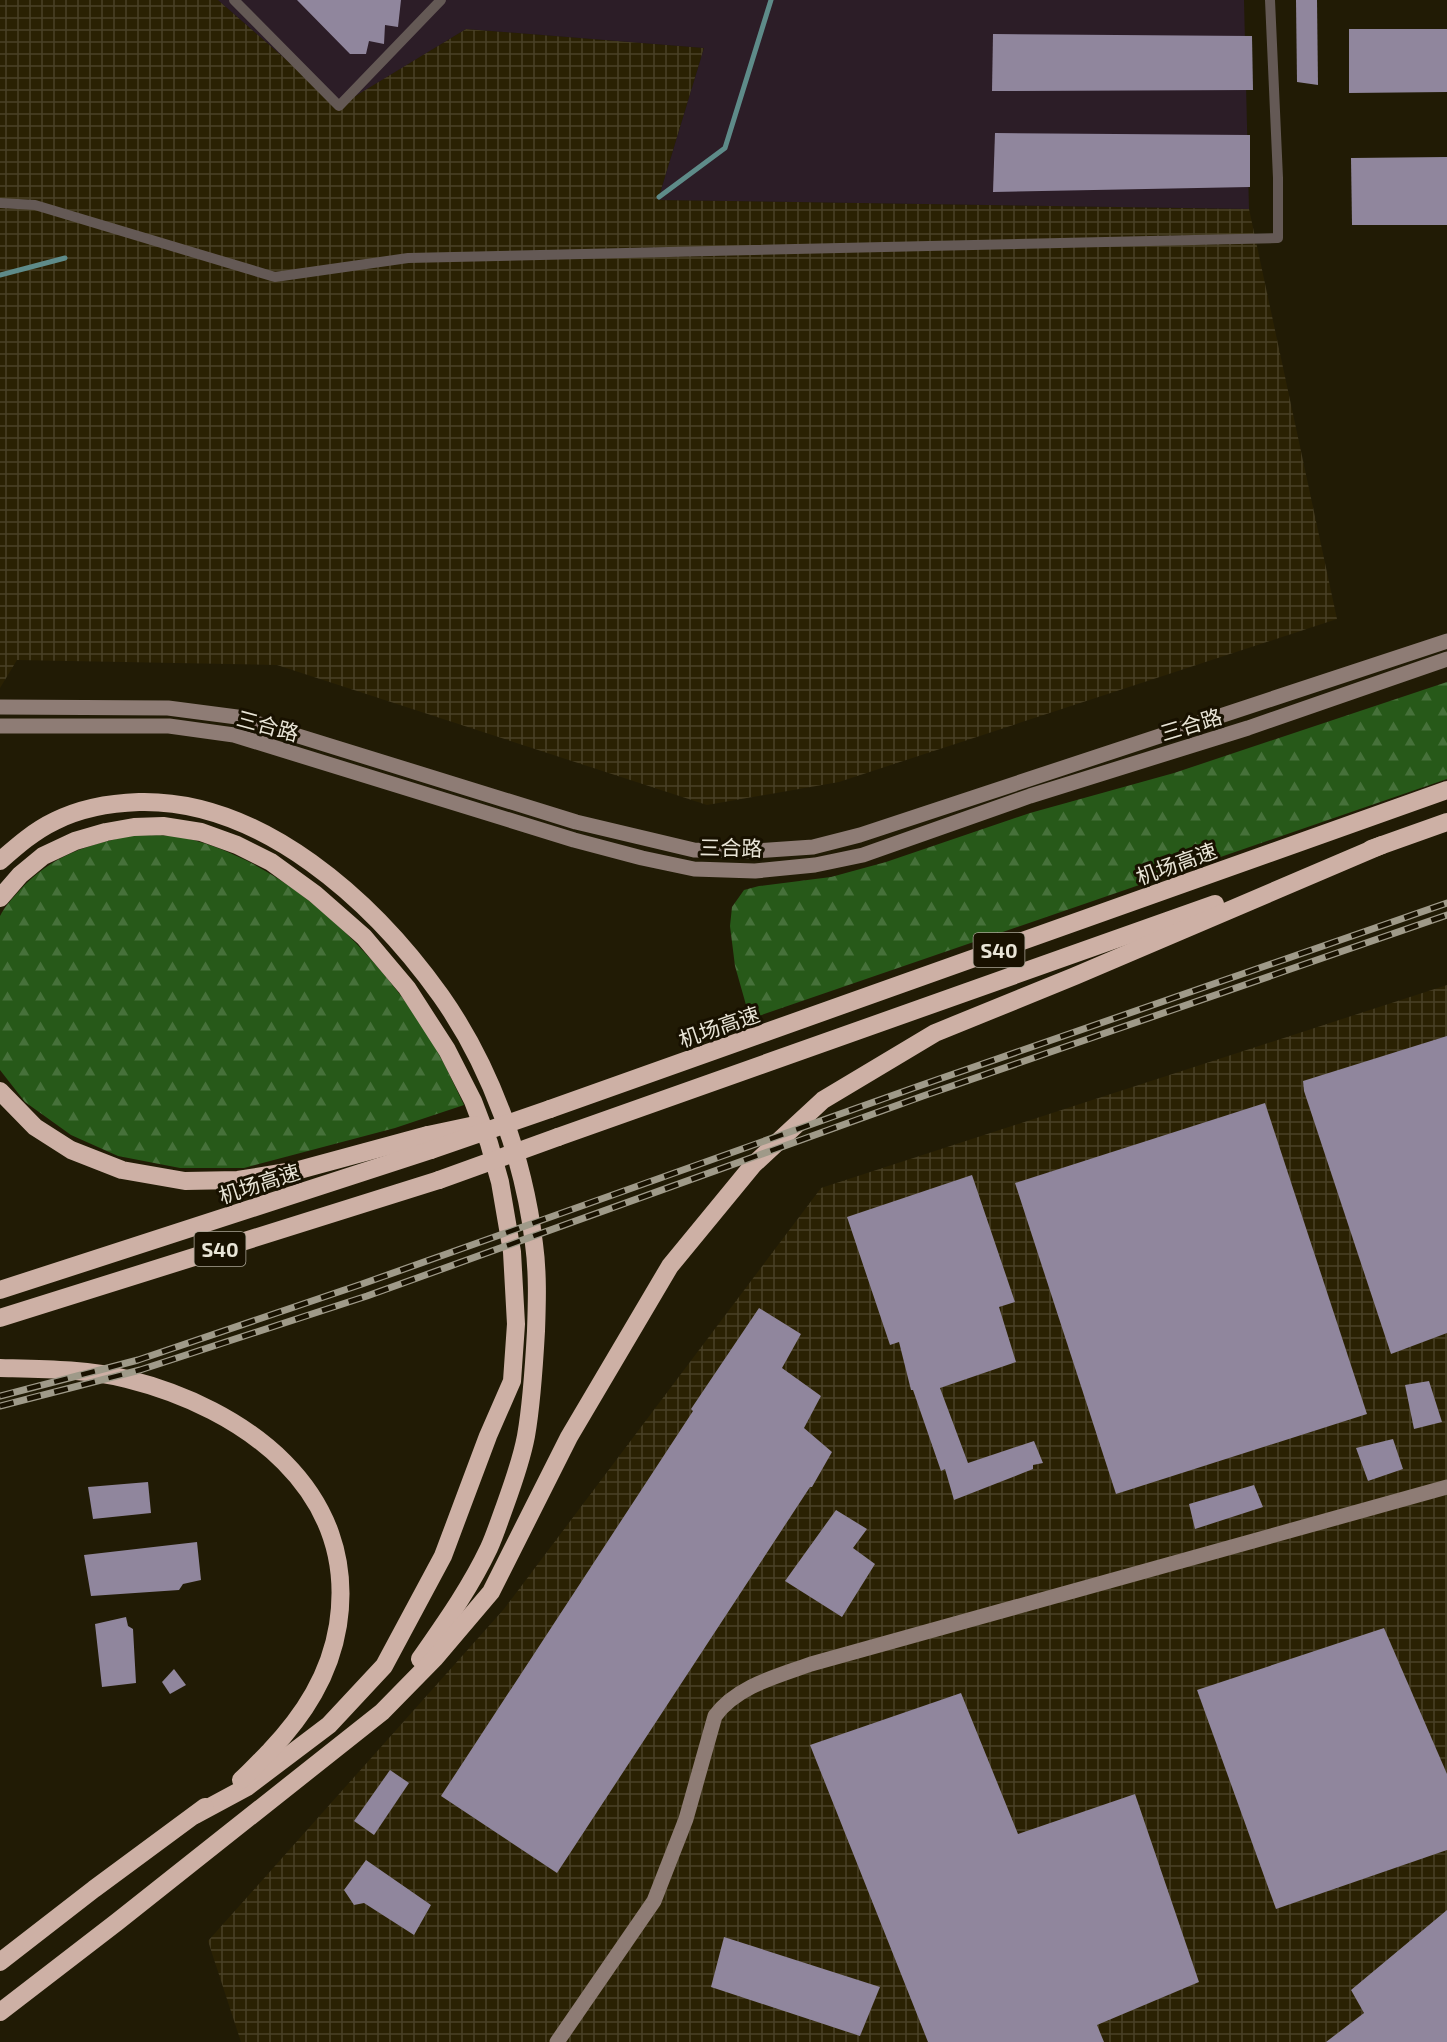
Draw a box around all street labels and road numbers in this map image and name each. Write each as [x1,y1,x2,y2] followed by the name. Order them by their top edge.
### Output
[1157,703,1225,745] street label: 三合路
[234,705,302,745] street label: 三合路
[699,834,763,860] street label: 三合路
[1132,837,1220,889] street label: 机场高速
[974,933,1024,967] road number: S40
[675,1001,763,1051] street label: 机场高速
[215,1158,303,1208] street label: 机场高速
[194,1232,246,1266] road number: S40

